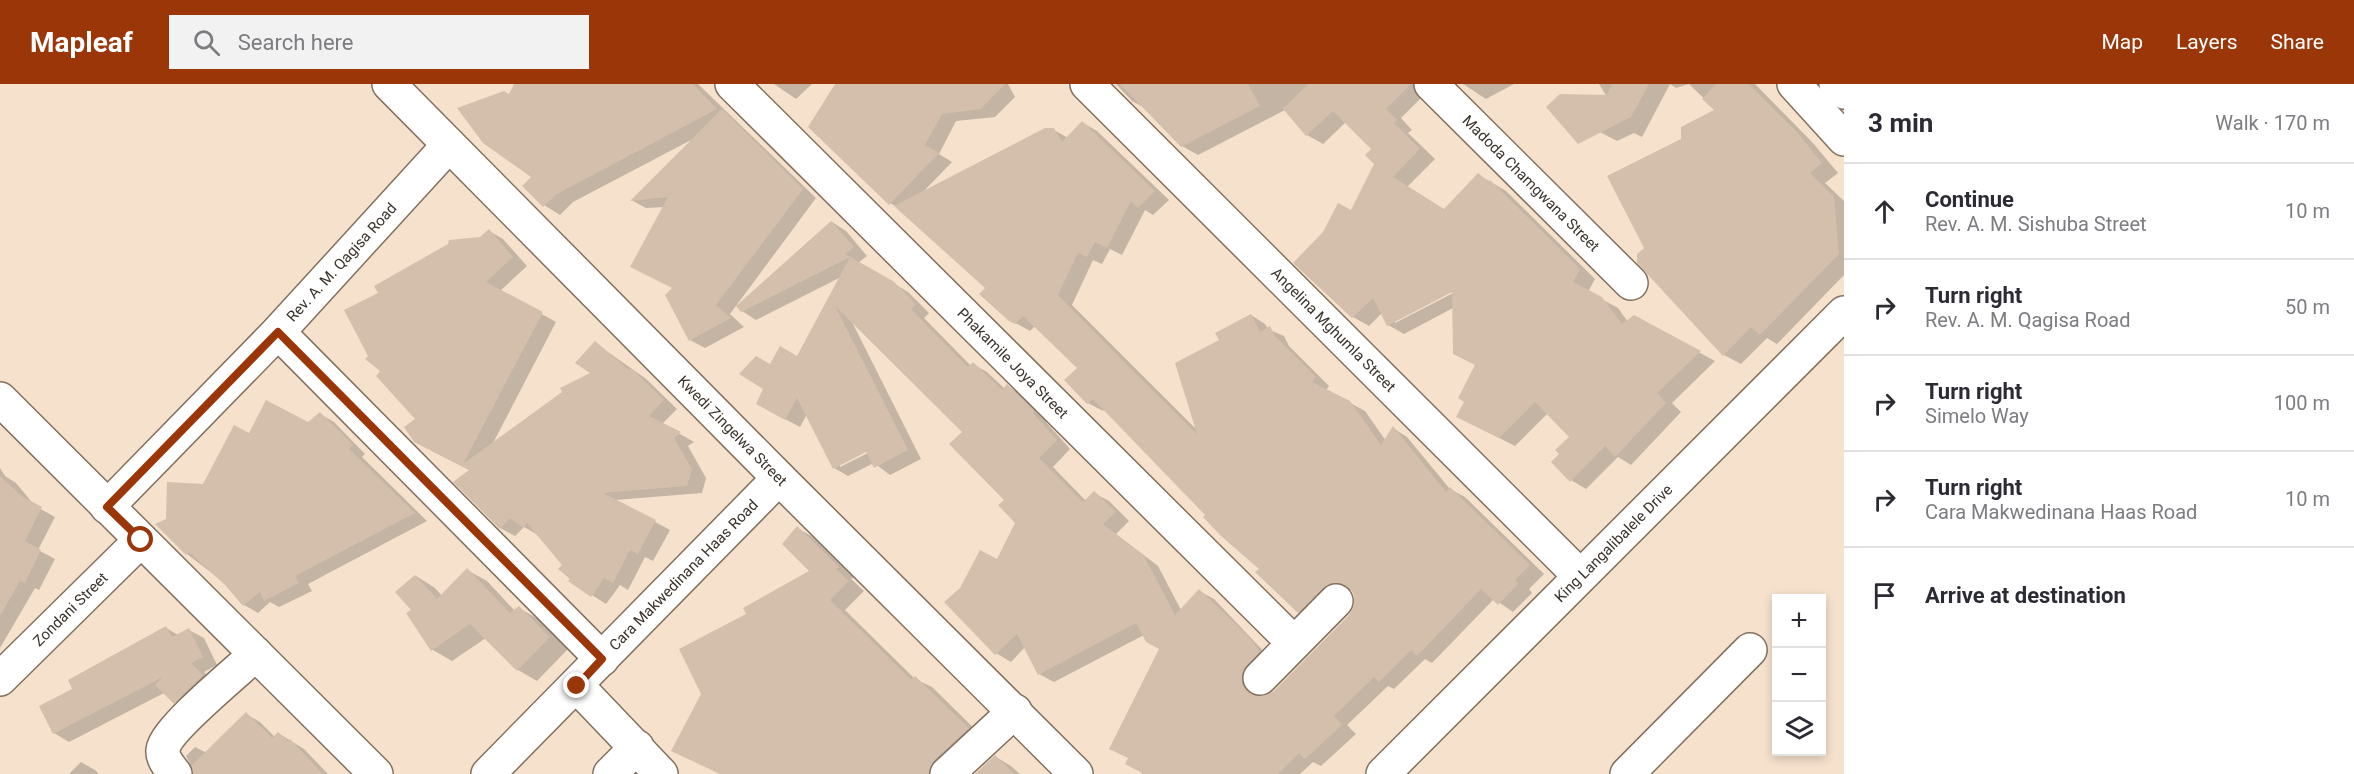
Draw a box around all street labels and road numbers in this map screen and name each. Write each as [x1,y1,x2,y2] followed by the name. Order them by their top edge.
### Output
[1459,112,1603,255] street label: Madoda Chamgwana Street
[283,199,400,325] street label: Rev. A. M. Qagisa Road
[1267,264,1399,396] street label: Angelina Mghumla Street
[954,304,1072,422] street label: Phakamile Joya Street
[674,372,791,490] street label: Kwedi Zingelwa Street
[1551,481,1676,606] street label: King Langalibalele Drive
[605,496,762,654] street label: Cara Makwedinana Haas Road
[29,569,112,650] street label: Zondani Street

